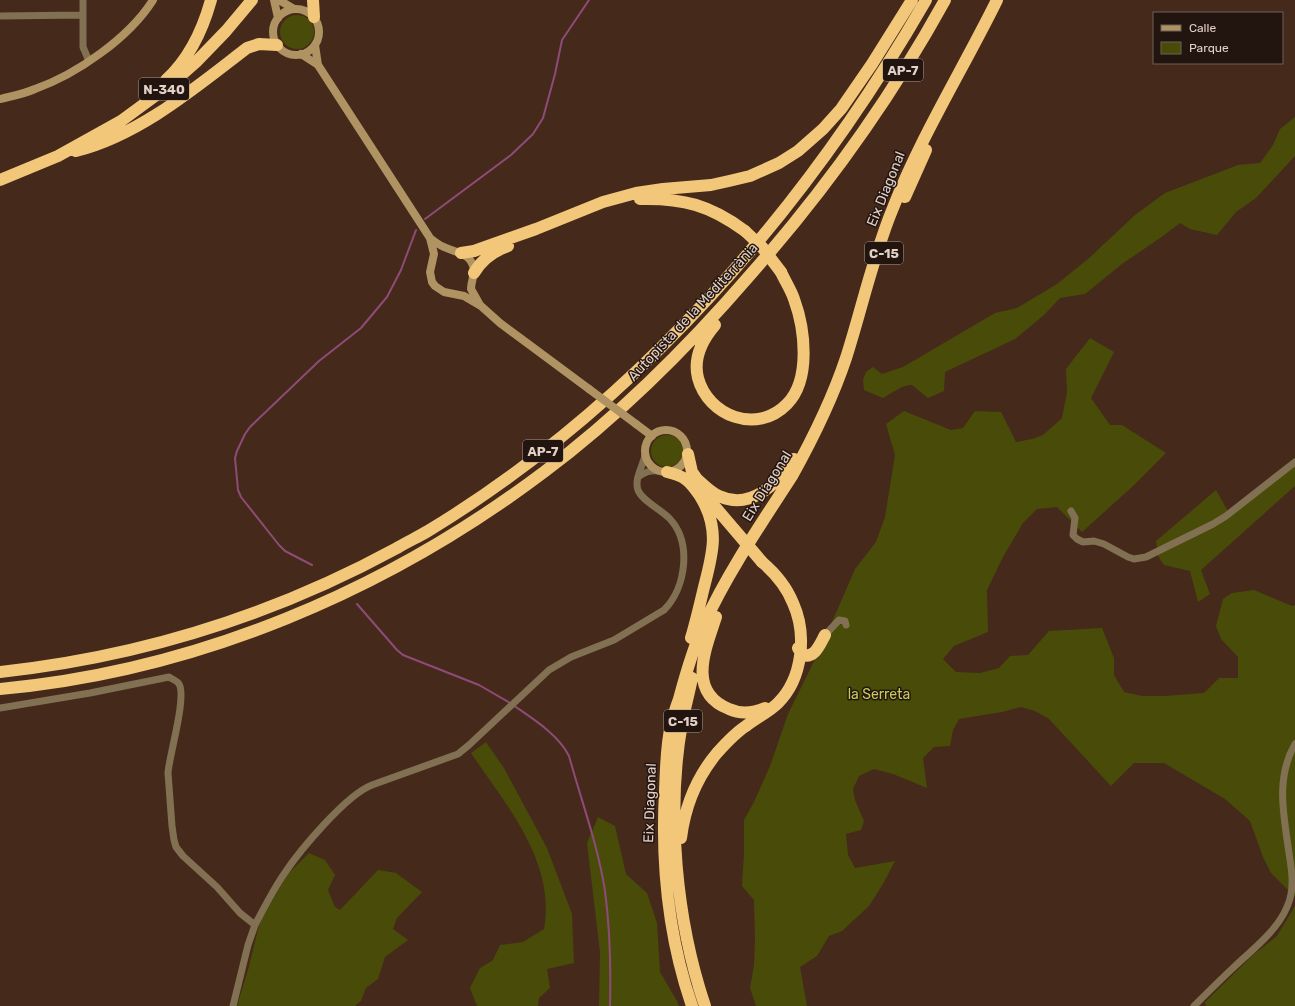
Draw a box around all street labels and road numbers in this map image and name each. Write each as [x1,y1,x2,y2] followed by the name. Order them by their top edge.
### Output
[883,59,923,81] road number: AP-7
[139,78,189,100] road number: N-340
[863,149,909,229] street label: Eix Diagonal
[624,239,762,385] street label: Autopista de la Mediterrània
[865,242,903,264] road number: C-15
[523,440,563,462] road number: AP-7
[739,448,795,524] street label: Eix Diagonal
[664,710,702,732] road number: C-15
[640,763,660,843] street label: Eix Diagonal

